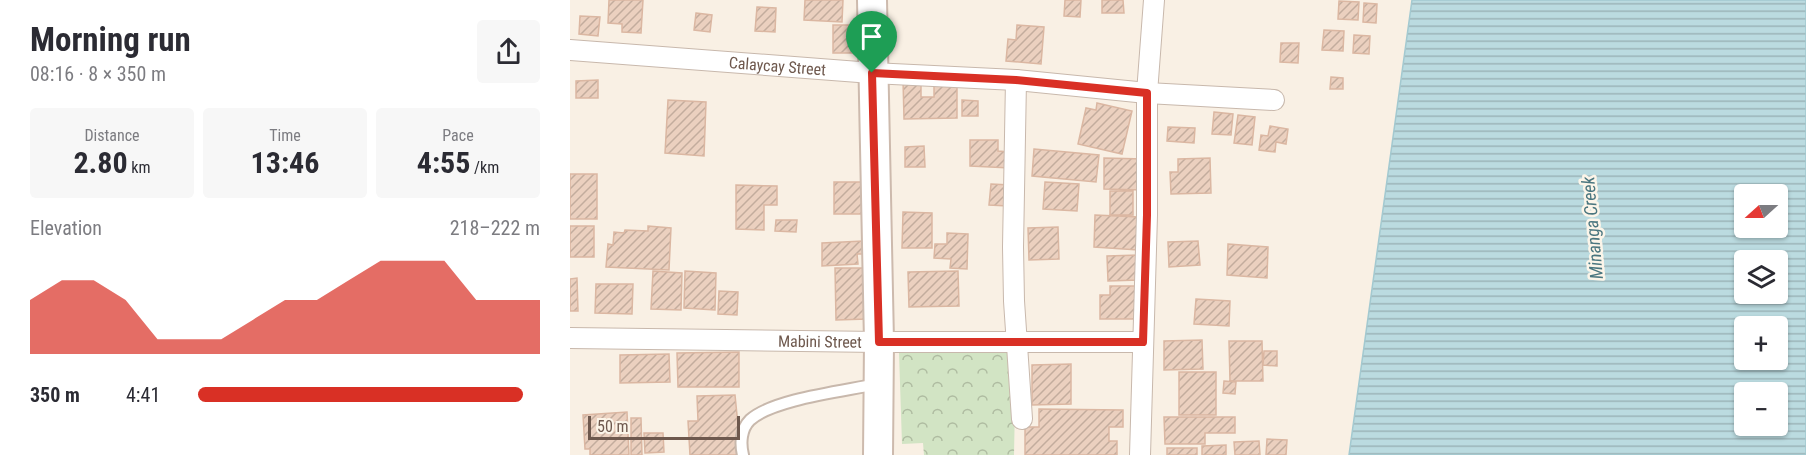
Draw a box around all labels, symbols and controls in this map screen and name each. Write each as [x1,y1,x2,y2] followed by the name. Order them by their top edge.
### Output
[846,11,897,73] pin
[30,20,191,59] text: Morning run
[477,20,540,83] button: share
[855,20,888,53] icon: arrive
[728,53,827,79] street label: Calaycay Street
[30,62,166,86] text: 08:16 · 8 × 350 m
[84,126,140,145] text: Distance
[269,126,301,145] text: Time
[442,126,474,145] text: Pace
[73,145,128,180] text: 2.80
[251,145,319,180] text: 13:46
[417,145,470,180] text: 4:55
[128,158,151,177] text: km
[470,158,499,177] text: /km
[1577,175,1607,280] water label: Minanga Creek
[1734,184,1788,238] north arrow
[1734,184,1788,436] map controls
[30,216,102,240] text: Elevation
[450,216,540,240] text: 218–222 m
[1734,250,1788,304] button: layers
[1734,316,1788,370] button: +
[778,331,862,351] street label: Mabini Street
[1734,382,1788,436] button: −
[30,383,80,407] text: 350 m
[126,383,160,407] text: 4:41
[588,413,740,440] scale bar
[597,417,629,436] text: 50 m

